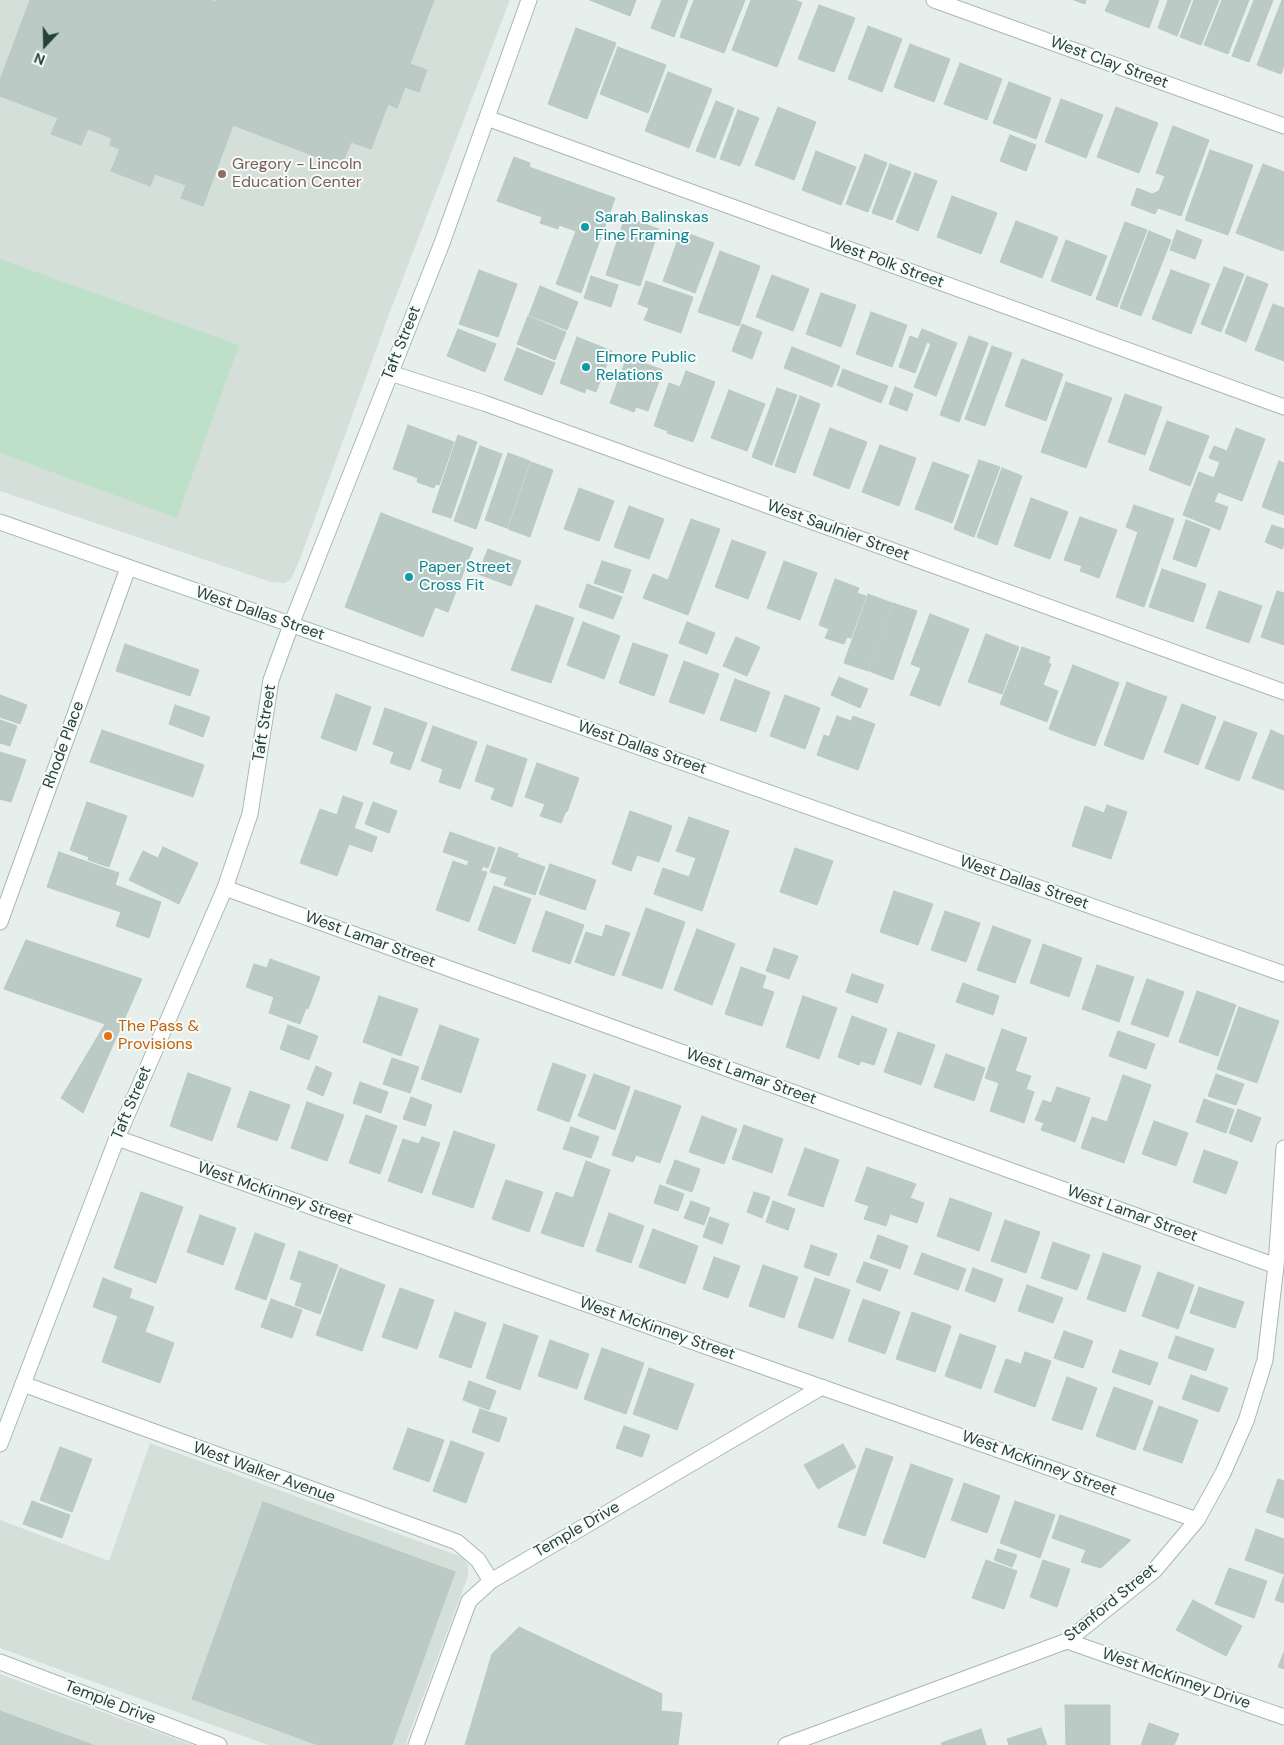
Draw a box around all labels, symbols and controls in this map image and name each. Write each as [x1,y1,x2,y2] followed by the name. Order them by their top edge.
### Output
[20,20,70,70] north arrow
[1047,33,1171,93] street label: West Clay Street
[32,49,48,69] text: N
[232,155,362,193] place label: Gregory - Lincoln Education Center
[216,168,228,180] marker: Gregory - Lincoln Education Center
[595,208,709,246] place label: Sarah Balinskas Fine Framing
[579,221,591,233] marker: Sarah Balinskas Fine Framing
[826,233,946,293] street label: West Polk Street
[379,303,425,383] street label: Taft Street
[596,348,696,386] place label: Elmore Public Relations
[580,361,592,373] marker: Elmore Public Relations
[764,496,912,566] street label: West Saulnier Street
[419,558,511,596] place label: Paper Street Cross Fit
[403,571,415,583] marker: Paper Street Cross Fit
[193,583,327,645] street label: West Dallas Street
[249,683,281,763] street label: Taft Street
[39,699,89,791] street label: Rhode Place
[575,717,709,779] street label: West Dallas Street
[957,852,1091,914] street label: West Dallas Street
[302,907,438,973] street label: West Lamar Street
[118,1017,199,1055] place label: The Pass & Provisions
[102,1030,114,1042] marker: The Pass & Provisions
[683,1044,819,1110] street label: West Lamar Street
[108,1063,156,1143] street label: Taft Street
[195,1158,355,1230] street label: West McKinney Street
[1064,1181,1200,1247] street label: West Lamar Street
[577,1293,737,1365] street label: West McKinney Street
[959,1427,1119,1501] street label: West McKinney Street
[190,1438,338,1508] street label: West Walker Avenue
[531,1498,623,1562] street label: Temple Drive
[1061,1560,1161,1646] street label: Stanford Street
[1099,1645,1253,1713] street label: West McKinney Drive
[62,1677,158,1729] street label: Temple Drive

